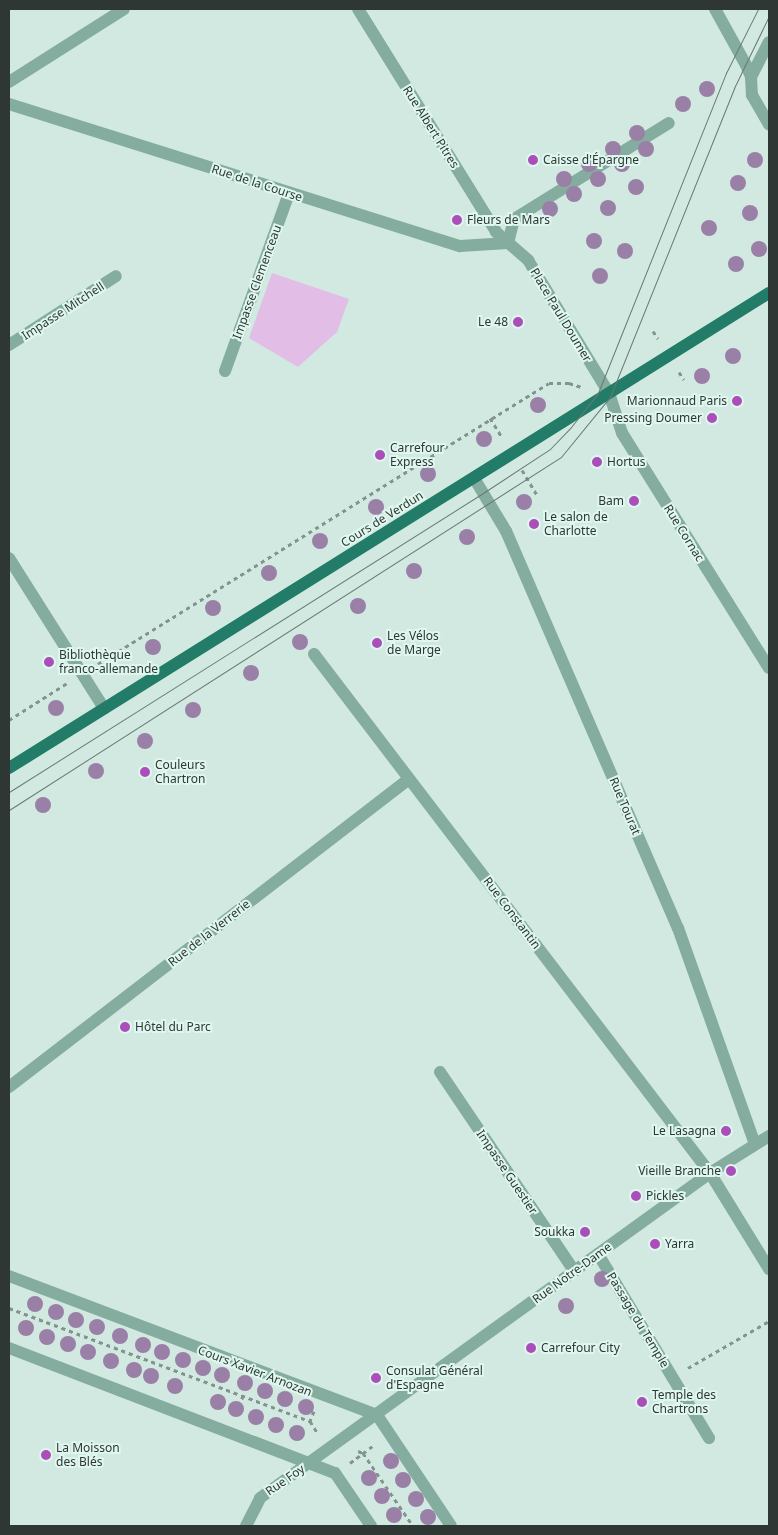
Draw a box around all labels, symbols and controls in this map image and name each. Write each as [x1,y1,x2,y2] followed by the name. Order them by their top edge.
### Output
[400,83,462,171] street label: Rue Albert Pitres
[543,153,639,167] place label: Caisse d'Épargne
[527,154,539,166] marker: Caisse d'Épargne
[210,162,304,204] street label: Rue de la Course
[467,213,550,227] place label: Fleurs de Mars
[451,214,463,226] marker: Fleurs de Mars
[230,223,284,341] street label: Impasse Clemenceau
[527,266,595,364] street label: Place Paul Doumer
[19,279,107,343] street label: Impasse Mitchell
[478,315,508,329] place label: Le 48
[512,316,524,328] marker: Le 48
[627,394,727,408] place label: Marionnaud Paris
[731,395,743,407] marker: Marionnaud Paris
[604,411,702,425] place label: Pressing Doumer
[706,412,718,424] marker: Pressing Doumer
[390,441,445,469] place label: Carrefour Express
[374,449,386,461] marker: Carrefour Express
[607,455,646,469] place label: Hortus
[591,456,603,468] marker: Hortus
[338,488,426,550] street label: Cours de Verdun
[598,494,624,508] place label: Bam
[628,495,640,507] marker: Bam
[661,502,707,564] street label: Rue Cornac
[544,510,608,538] place label: Le salon de Charlotte
[528,518,540,530] marker: Le salon de Charlotte
[387,629,441,657] place label: Les Vélos de Marge
[371,637,383,649] marker: Les Vélos de Marge
[59,648,158,676] place label: Bibliothèque franco-allemande
[43,656,55,668] marker: Bibliothèque franco-allemande
[155,758,205,786] place label: Couleurs Chartron
[139,766,151,778] marker: Couleurs Chartron
[606,775,644,837] street label: Rue Tourat
[480,874,544,952] street label: Rue Constantin
[165,897,253,969] street label: Rue de la Verrerie
[135,1020,211,1034] place label: Hôtel du Parc
[119,1021,131,1033] marker: Hôtel du Parc
[653,1124,716,1138] place label: Le Lasagna
[720,1125,732,1137] marker: Le Lasagna
[473,1127,541,1217] street label: Impasse Guestier
[638,1164,721,1178] place label: Vieille Branche
[725,1165,737,1177] marker: Vieille Branche
[646,1189,684,1203] place label: Pickles
[630,1190,642,1202] marker: Pickles
[534,1225,575,1239] place label: Soukka
[579,1226,591,1238] marker: Soukka
[665,1237,694,1251] place label: Yarra
[649,1238,661,1250] marker: Yarra
[530,1239,614,1307] street label: Rue Notre-Dame
[604,1270,672,1370] street label: Passage du Temple
[541,1341,620,1355] place label: Carrefour City
[525,1342,537,1354] marker: Carrefour City
[196,1343,314,1399] street label: Cours Xavier Arnozan
[386,1364,483,1392] place label: Consulat Général d'Espagne
[370,1372,382,1384] marker: Consulat Général d'Espagne
[652,1388,716,1416] place label: Temple des Chartrons
[636,1396,648,1408] marker: Temple des Chartrons
[56,1441,120,1469] place label: La Moisson des Blés
[40,1449,52,1461] marker: La Moisson des Blés
[263,1461,307,1499] street label: Rue Foy

